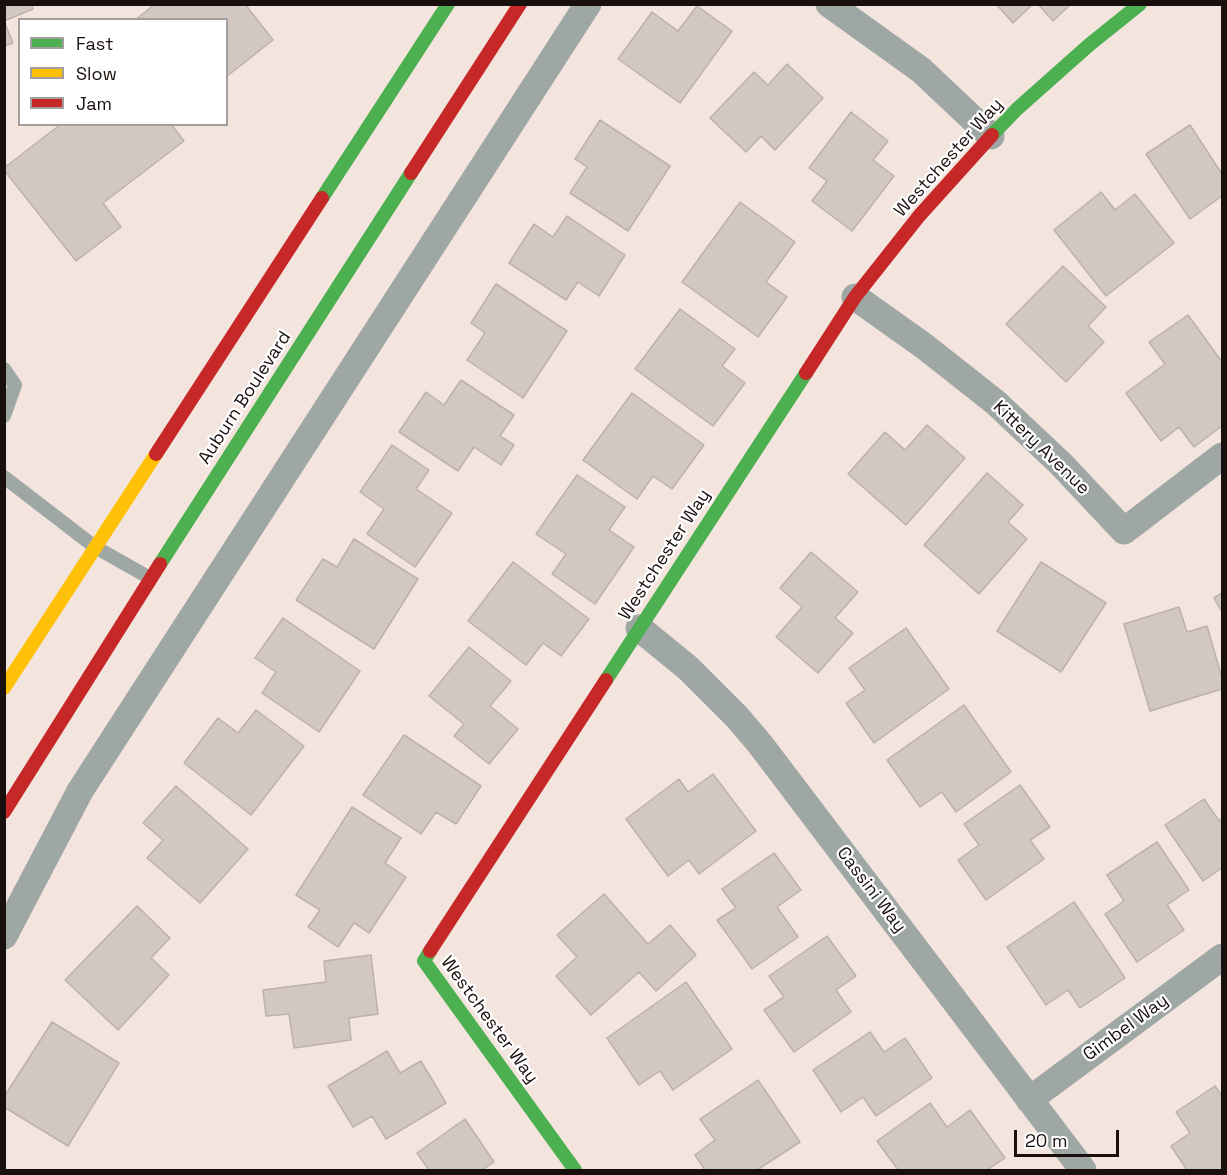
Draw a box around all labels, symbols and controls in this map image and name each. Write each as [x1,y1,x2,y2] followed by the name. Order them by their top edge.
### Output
[18,18,228,126] legend
[76,32,113,55] text: Fast
[76,62,117,85] text: Slow
[76,92,112,115] text: Jam
[890,94,1008,222] street label: Westchester Way
[194,328,296,468] street label: Auburn Boulevard
[988,396,1094,500] street label: Kittery Avenue
[615,485,715,625] street label: Westchester Way
[832,843,910,937] street label: Cassini Way
[436,952,542,1088] street label: Westchester Way
[1079,990,1173,1066] street label: Gimbel Way
[1017,1118,1122,1156] scale bar
[1025,1129,1068,1152] text: 20 m

